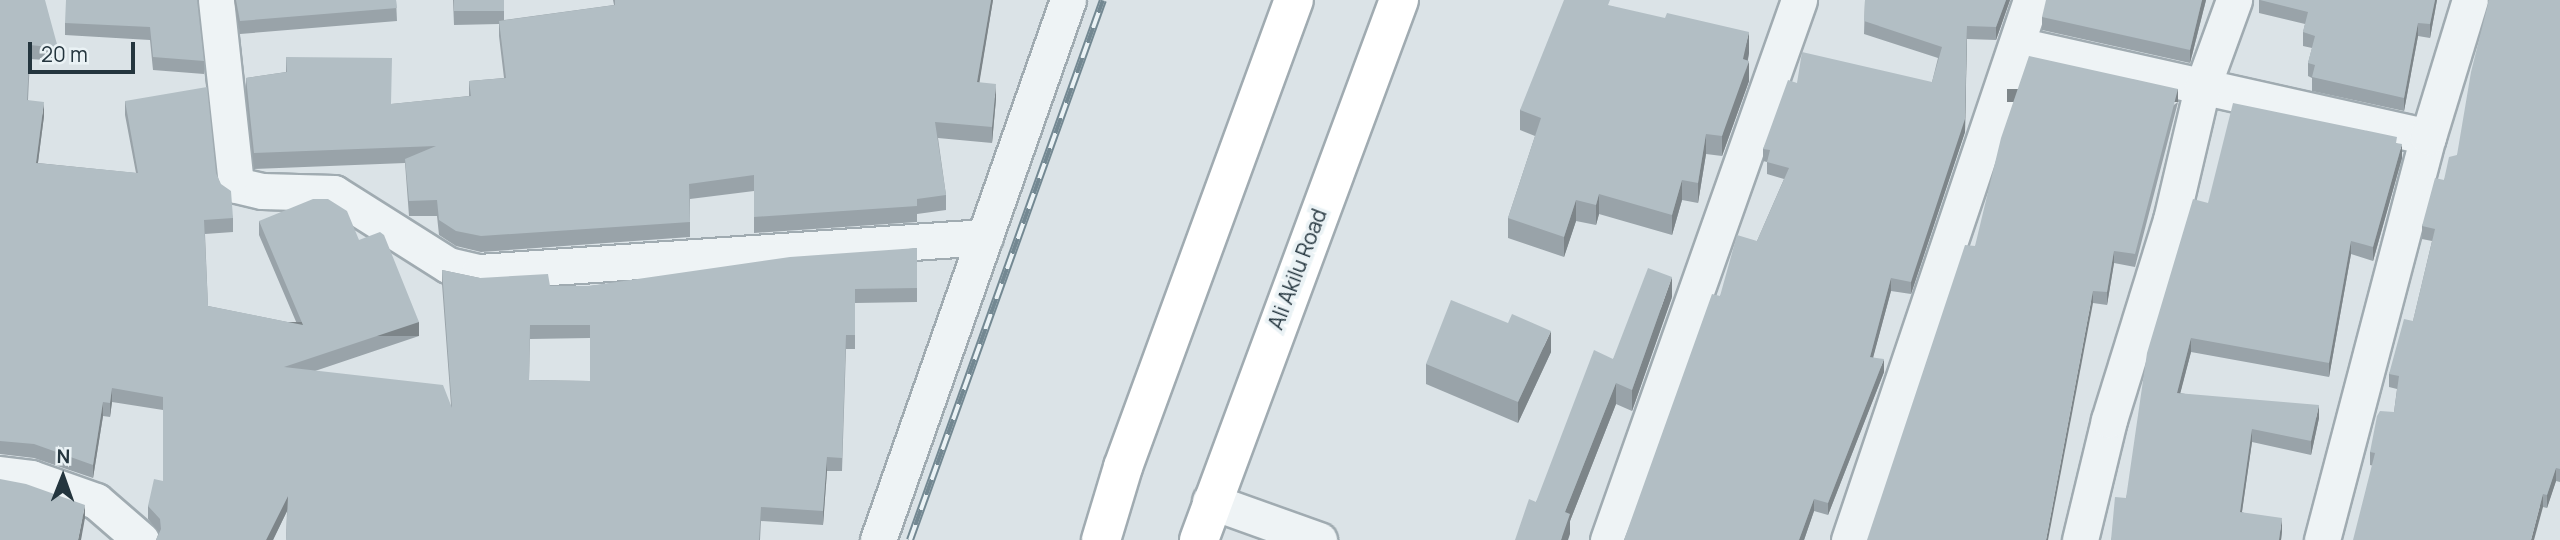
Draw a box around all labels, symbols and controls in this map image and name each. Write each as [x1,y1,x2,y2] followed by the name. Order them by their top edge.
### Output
[32,28,138,72] scale bar
[41,40,88,68] text: 20 m
[1262,205,1332,333] street label: Ali Akilu Road
[28,442,98,512] north arrow
[56,443,70,469] text: N

